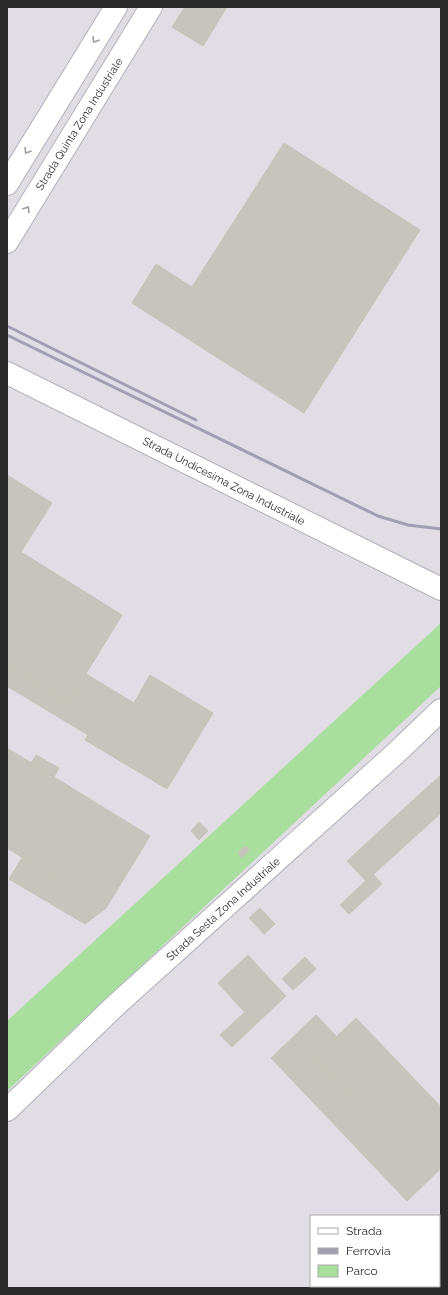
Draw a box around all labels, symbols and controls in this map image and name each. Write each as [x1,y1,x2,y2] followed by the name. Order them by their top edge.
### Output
[93,36,100,43] one-way arrow
[33,55,126,193] street label: Strada Quinta Zona Industriale
[25,147,32,154] one-way arrow
[23,206,30,213] one-way arrow
[140,435,308,528] street label: Strada Undicesima Zona Industriale
[164,855,283,964] street label: Strada Sesta Zona Industriale
[310,1215,440,1287] legend
[346,1224,382,1238] text: Strada
[346,1244,390,1258] text: Ferrovia
[346,1264,378,1278] text: Parco

